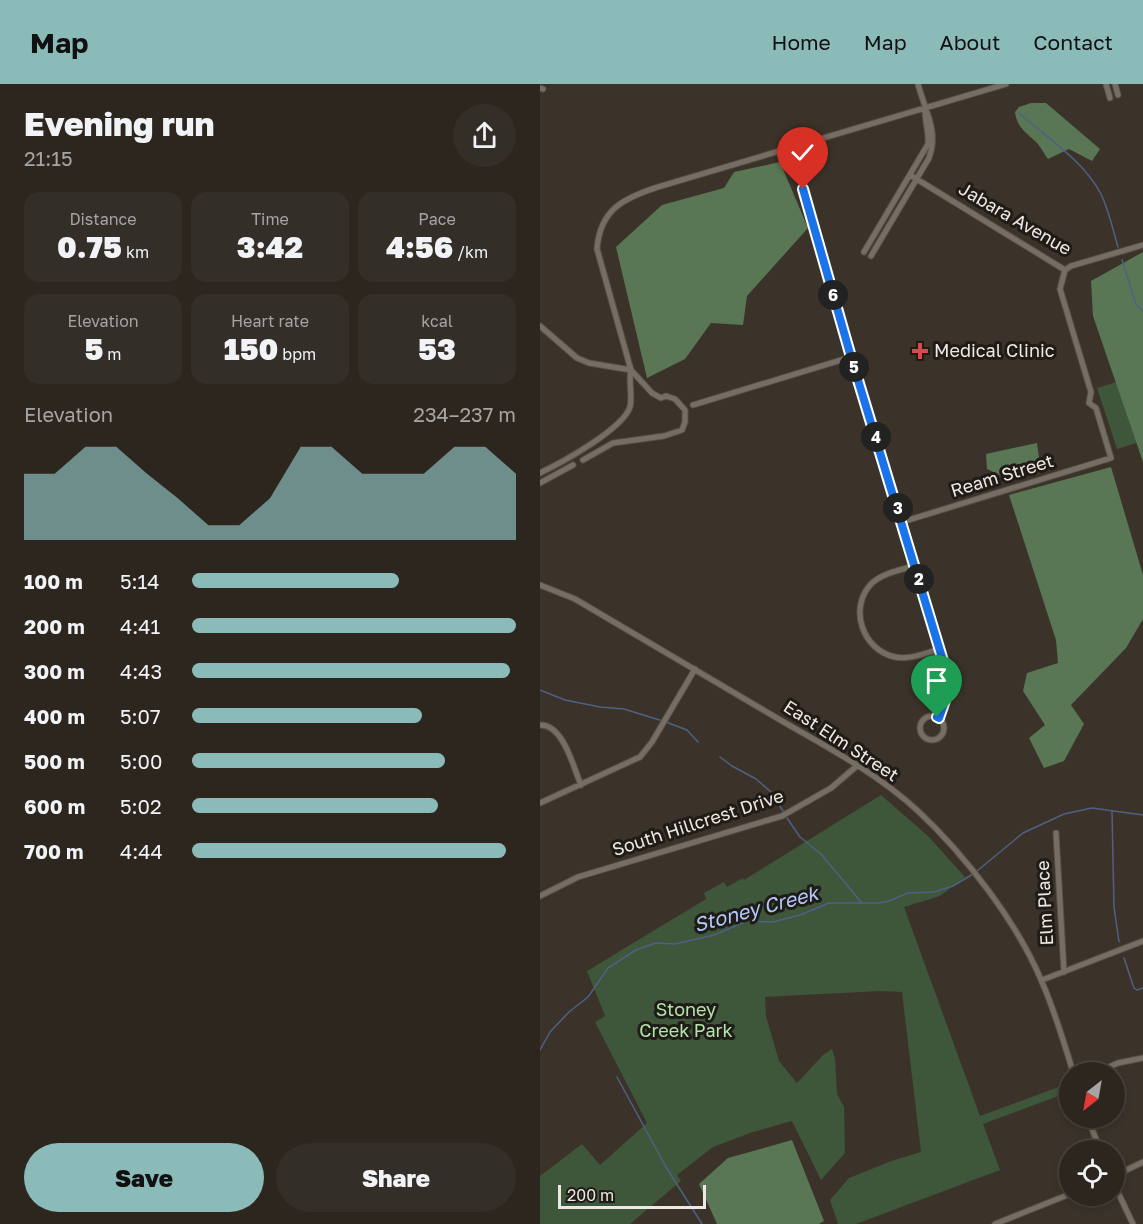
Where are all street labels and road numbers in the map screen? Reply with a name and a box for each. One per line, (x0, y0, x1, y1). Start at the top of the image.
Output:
street label: Jabara Avenue (955, 177, 1076, 259)
street label: Ream Street (948, 449, 1056, 501)
street label: East Elm Street (780, 695, 903, 786)
street label: South Hillcrest Drive (609, 784, 786, 860)
street label: Elm Place (1031, 860, 1057, 946)

